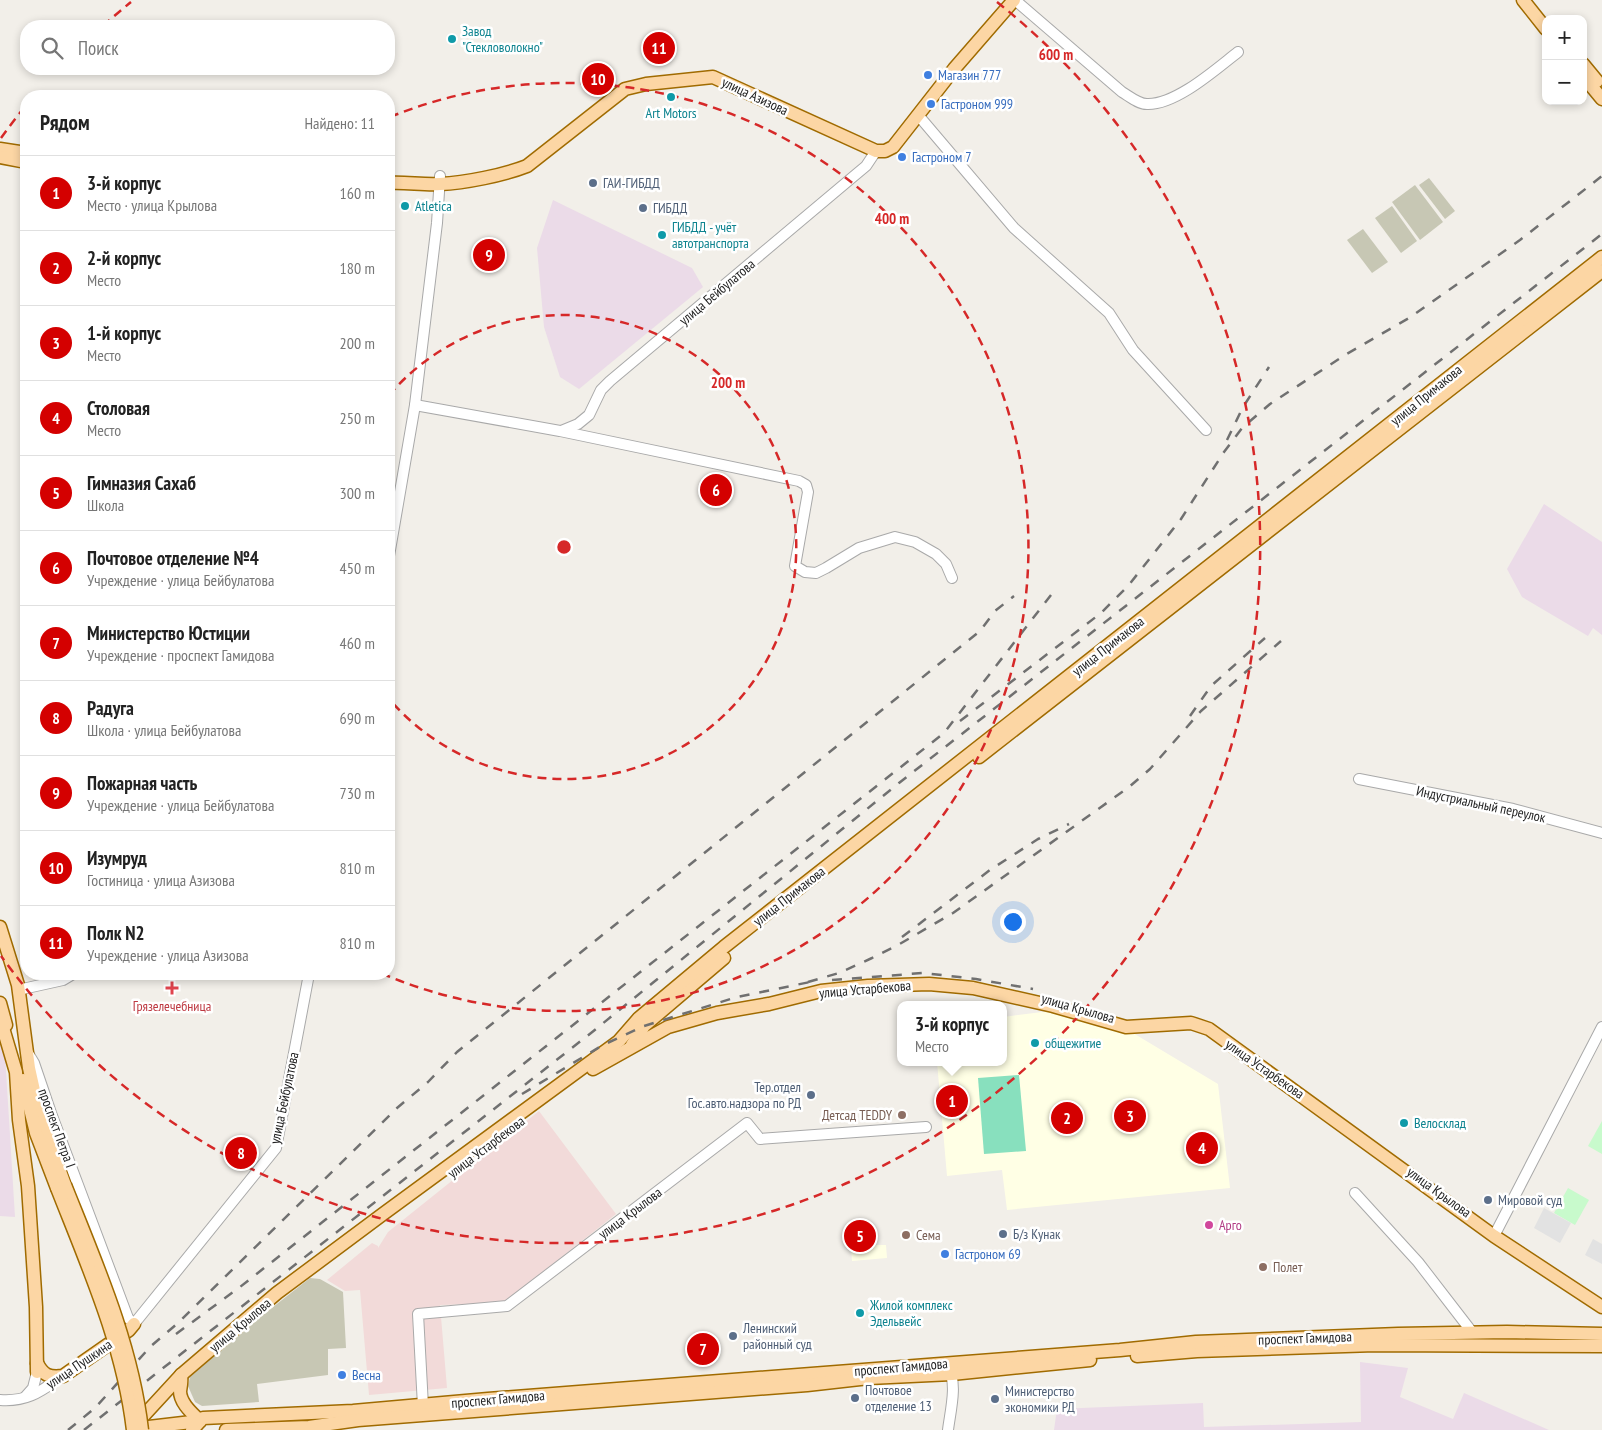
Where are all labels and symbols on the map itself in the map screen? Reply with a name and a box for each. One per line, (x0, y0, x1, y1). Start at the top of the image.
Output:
place label: Завод "Стекловолокно" (462, 22, 543, 56)
pin: 11 (643, 29, 675, 67)
marker: Завод "Стекловолокно" (446, 33, 458, 45)
text: 600 m (1039, 45, 1073, 64)
pin: 10 (582, 60, 614, 98)
place label: Магазин 777 (938, 66, 1001, 84)
marker: Магазин 777 (922, 69, 934, 81)
street label: улица Азизова (719, 73, 791, 119)
marker: Art Motors (665, 91, 677, 103)
place label: Гастроном 999 (941, 95, 1013, 113)
marker: Гастроном 999 (925, 98, 937, 110)
place label: Art Motors (646, 104, 697, 122)
place label: Гастроном 7 (912, 148, 972, 166)
marker: Гастроном 7 (896, 151, 908, 163)
place label: ГАИ-ГИБДД (603, 174, 660, 192)
marker: ГАИ-ГИБДД (587, 177, 599, 189)
place label: Atletica (415, 197, 452, 215)
place label: ГИБДД (653, 199, 688, 217)
marker: Atletica (399, 200, 411, 212)
marker: ГИБДД (637, 202, 649, 214)
text: 400 m (875, 209, 909, 228)
place label: ГИБДД - учёт автотранспорта (672, 218, 749, 252)
marker: ГИБДД - учёт автотранспорта (656, 229, 668, 241)
pin: 9 (473, 236, 505, 274)
street label: улица Бейбулатова (675, 255, 759, 329)
street label: улица Примакова (1387, 361, 1465, 429)
text: 200 m (711, 373, 745, 392)
pin: 6 (700, 471, 732, 509)
centre of rings (555, 538, 573, 556)
street label: улица Примакова (1068, 612, 1148, 680)
street label: Индустриальный переулок (1415, 782, 1548, 827)
street label: улица Примакова (749, 862, 829, 930)
your location (1000, 909, 1026, 935)
street label: улица Устарбекова (818, 976, 912, 1002)
marker: Грязелечебница (165, 981, 179, 995)
street label: улица Крылова (1039, 989, 1117, 1027)
place label: Грязелечебница (133, 997, 211, 1015)
place label: общежитие (1045, 1034, 1102, 1052)
street label: улица Устарбекова (1222, 1035, 1308, 1103)
marker: общежитие (1029, 1037, 1041, 1049)
street label: улица Бейбулатова (265, 1050, 303, 1146)
place label: Тер.отдел Гос.авто.надзора по РД (688, 1078, 801, 1112)
pin: 1 (936, 1082, 968, 1120)
street label: проспект Петра I (34, 1086, 80, 1170)
marker: Тер.отдел Гос.авто.надзора по РД (805, 1089, 817, 1101)
pin: 3 (1114, 1097, 1146, 1135)
pin: 2 (1051, 1099, 1083, 1137)
place label: Детсад TEDDY (822, 1106, 893, 1124)
marker: Детсад TEDDY (896, 1109, 908, 1121)
street label: улица Устарбекова (444, 1112, 528, 1182)
place label: Велосклад (1414, 1114, 1466, 1132)
marker: Велосклад (1398, 1117, 1410, 1129)
pin: 4 (1186, 1129, 1218, 1167)
pin: 8 (225, 1134, 257, 1172)
street label: улица Крылова (1403, 1163, 1475, 1221)
street label: улица Крылова (595, 1183, 665, 1243)
place label: Мировой суд (1498, 1191, 1562, 1209)
marker: Мировой суд (1482, 1194, 1494, 1206)
place label: Арго (1219, 1216, 1242, 1234)
pin: 5 (844, 1217, 876, 1255)
marker: Арго (1203, 1219, 1215, 1231)
place label: Б/з Кунак (1013, 1225, 1061, 1243)
place label: Сема (916, 1226, 941, 1244)
marker: Б/з Кунак (997, 1228, 1009, 1240)
marker: Сема (900, 1229, 912, 1241)
place label: Гастроном 69 (955, 1245, 1021, 1263)
marker: Гастроном 69 (939, 1248, 951, 1260)
place label: Полет (1273, 1258, 1303, 1276)
marker: Полет (1257, 1261, 1269, 1273)
street label: улица Крылова (205, 1294, 275, 1356)
place label: Жилой комплекс Эдельвейс (869, 1296, 953, 1330)
marker: Жилой комплекс Эдельвейс (854, 1307, 866, 1319)
place label: Ленинский районный суд (742, 1319, 812, 1353)
street label: проспект Гамидова (1258, 1327, 1352, 1349)
pin: 7 (687, 1330, 719, 1368)
marker: Ленинский районный суд (727, 1330, 739, 1342)
street label: улица Пушкина (43, 1335, 115, 1393)
street label: проспект Гамидова (854, 1354, 948, 1380)
place label: Весна (352, 1366, 381, 1384)
marker: Весна (336, 1369, 348, 1381)
place label: Почтовое отделение 13 (865, 1381, 932, 1415)
place label: Министерство экономики РД (1005, 1382, 1075, 1416)
street label: проспект Гамидова (451, 1386, 545, 1412)
marker: Почтовое отделение 13 (849, 1392, 861, 1404)
marker: Министерство экономики РД (989, 1393, 1001, 1405)

